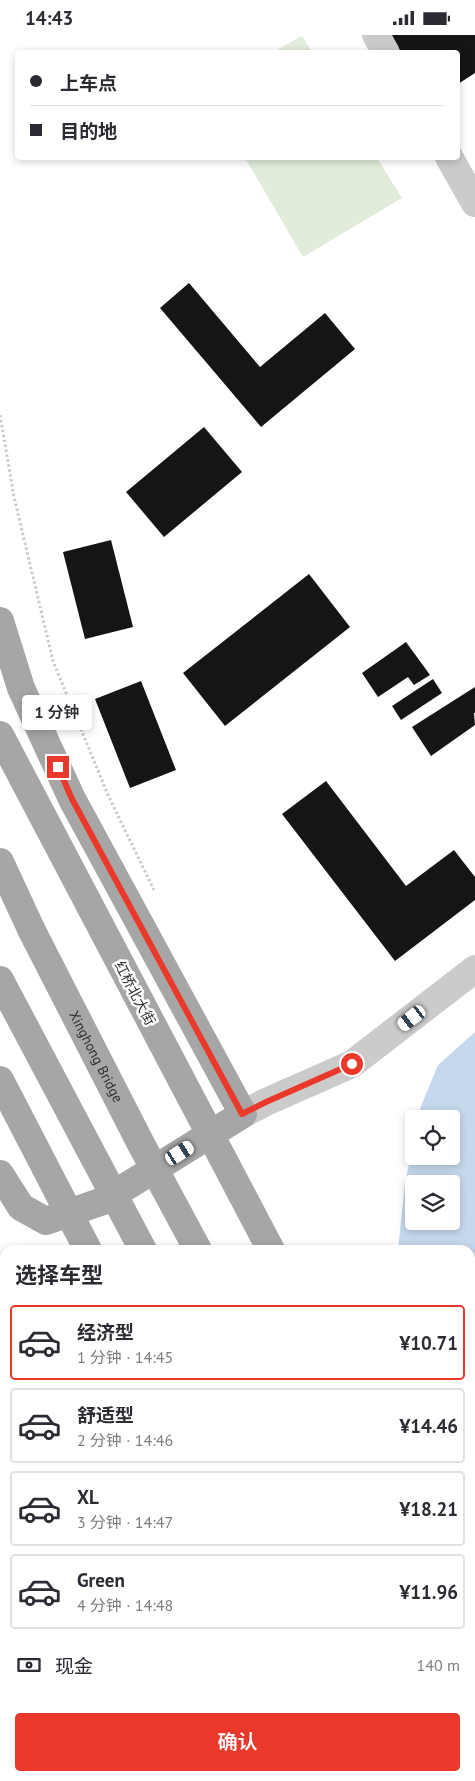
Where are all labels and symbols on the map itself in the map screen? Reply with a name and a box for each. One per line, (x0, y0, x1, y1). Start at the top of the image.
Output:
callout: 1 分钟 (23, 695, 93, 729)
route end (47, 756, 69, 778)
street label: 红桥北大街 (111, 958, 159, 1028)
car (395, 1003, 428, 1033)
street label: Xinghong Bridge (65, 1008, 127, 1105)
route start (341, 1053, 363, 1075)
car (163, 1139, 196, 1167)

